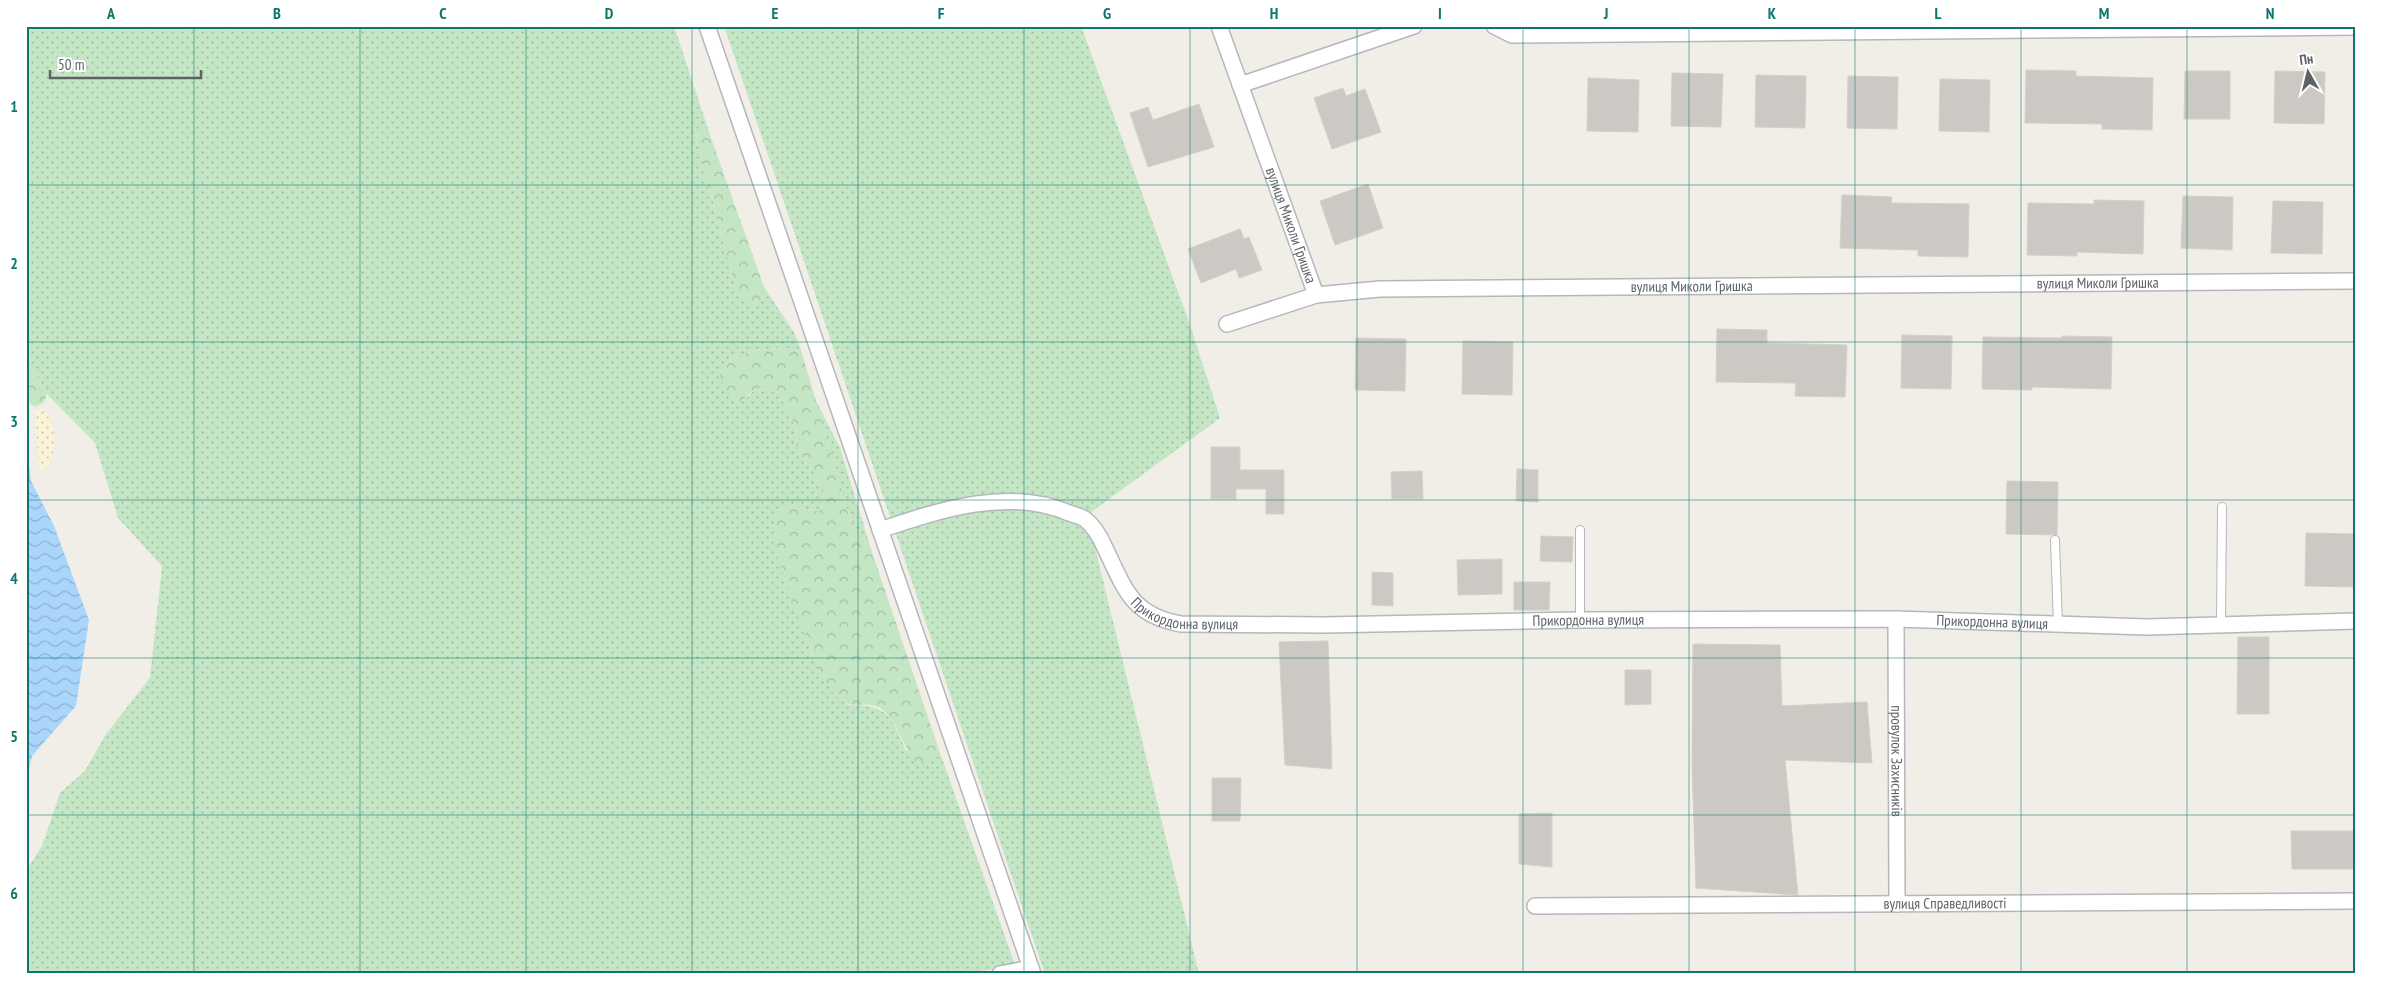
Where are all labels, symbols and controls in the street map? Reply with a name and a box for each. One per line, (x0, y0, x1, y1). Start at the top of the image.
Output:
text: A (106, 3, 116, 23)
text: B (273, 3, 281, 23)
text: C (439, 3, 447, 23)
text: D (605, 3, 614, 23)
text: E (772, 3, 779, 23)
text: F (938, 3, 945, 23)
text: G (1103, 3, 1111, 23)
text: H (1270, 3, 1278, 23)
text: I (1438, 3, 1442, 23)
text: J (1603, 3, 1608, 23)
text: K (1768, 3, 1777, 23)
text: L (1935, 3, 1942, 23)
text: M (2099, 3, 2109, 23)
text: N (2266, 3, 2274, 23)
scale bar (50, 48, 201, 80)
north arrow (2284, 48, 2334, 98)
text: Пн (2298, 49, 2314, 69)
text: 50 m (58, 55, 84, 74)
text: 1 (10, 96, 18, 116)
street label: вулиця Миколи Гришка (1262, 165, 1321, 286)
text: 2 (10, 253, 18, 273)
street label: вулиця Миколи Гришка (2037, 273, 2159, 293)
street label: вулиця Миколи Гришка (1631, 276, 1753, 296)
text: 3 (10, 411, 18, 431)
text: 4 (10, 568, 18, 588)
street label: Прикордонна вулиця (1127, 593, 1238, 633)
street label: Прикордонна вулиця (1532, 610, 1644, 630)
street label: Прикордонна вулиця (1936, 610, 2049, 633)
street label: провулок Захисників (1887, 705, 1907, 817)
text: 5 (10, 726, 18, 746)
text: 6 (10, 883, 18, 903)
street label: вулиця Справедливості (1883, 893, 2007, 913)

